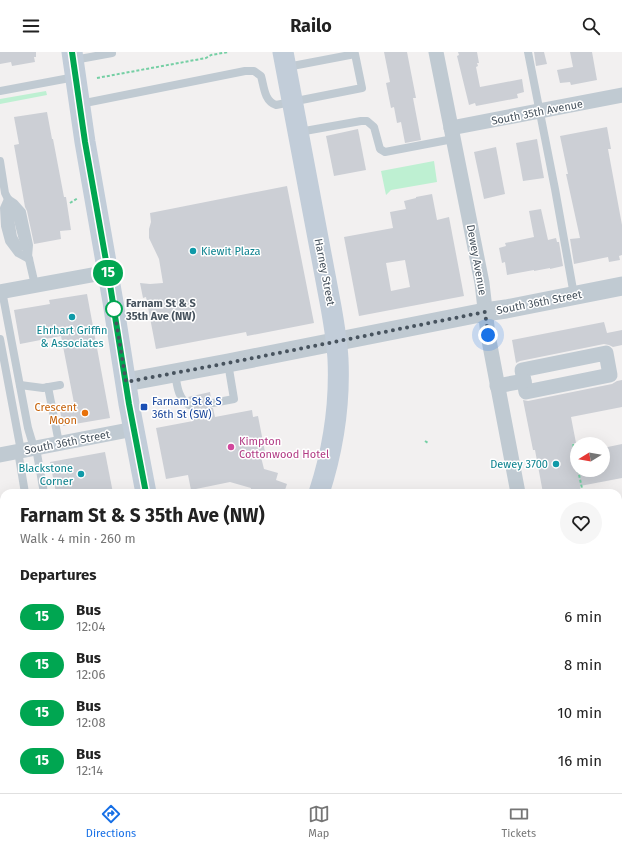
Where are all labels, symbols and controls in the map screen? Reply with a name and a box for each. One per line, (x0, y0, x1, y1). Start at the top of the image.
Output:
icon: menu (20, 15, 42, 37)
text: Railo (290, 15, 332, 37)
icon: search (580, 15, 602, 37)
street label: South 35th Avenue (490, 97, 584, 128)
street label: Dewey Avenue (464, 224, 489, 297)
street label: Harney Street (312, 237, 337, 307)
place label: Kiewit Plaza (201, 245, 261, 258)
marker: Kiewit Plaza (188, 246, 198, 256)
line badge: 15 (90, 260, 126, 286)
text: 15 (101, 264, 115, 281)
street label: South 36th Street (495, 288, 583, 317)
place label: Farnam St & S 35th Ave (NW) (125, 297, 197, 323)
marker: Farnam St & S 35th Ave (NW) (105, 300, 123, 318)
marker: Ehrhart Griffin & Associates (67, 312, 77, 322)
place label: Ehrhart Griffin & Associates (37, 324, 107, 350)
your location (478, 325, 498, 345)
place label: Farnam St & S 36th St (SW) (152, 395, 222, 421)
place label: Crescent Moon (35, 401, 77, 427)
marker: Farnam St & S 36th St (SW) (139, 402, 149, 412)
marker: Crescent Moon (80, 408, 90, 418)
street label: South 36th Street (23, 428, 111, 457)
place label: Kimpton Cottonwood Hotel (239, 435, 329, 461)
north arrow (570, 437, 610, 477)
map controls (570, 437, 610, 477)
marker: Kimpton Cottonwood Hotel (226, 442, 236, 452)
place label: Dewey 3700 (490, 458, 548, 471)
marker: Dewey 3700 (551, 459, 561, 469)
place label: Blackstone Corner (19, 462, 74, 488)
marker: Blackstone Corner (76, 469, 86, 479)
button: heart (560, 502, 602, 544)
text: Farnam St & S 35th Ave (NW) (20, 504, 265, 527)
text: Walk · 4 min · 260 m (20, 531, 136, 546)
text: Departures (20, 566, 97, 584)
text: Bus (76, 601, 101, 619)
text: 15 (35, 608, 49, 625)
text: 6 min (564, 608, 602, 626)
text: 12:04 (76, 619, 105, 634)
text: Bus (76, 649, 101, 667)
text: 15 (35, 656, 49, 673)
text: 8 min (564, 656, 602, 674)
text: 12:06 (76, 667, 105, 682)
text: Bus (76, 697, 101, 715)
text: 15 (35, 704, 49, 721)
text: 10 min (557, 704, 602, 722)
text: 12:08 (76, 715, 106, 730)
text: Bus (76, 745, 101, 763)
text: 15 (35, 752, 49, 769)
text: 16 min (558, 752, 602, 770)
text: 12:14 (76, 763, 103, 778)
tab: Directions (86, 803, 136, 840)
tab: Map (308, 803, 330, 840)
tab: Tickets (502, 803, 536, 840)

